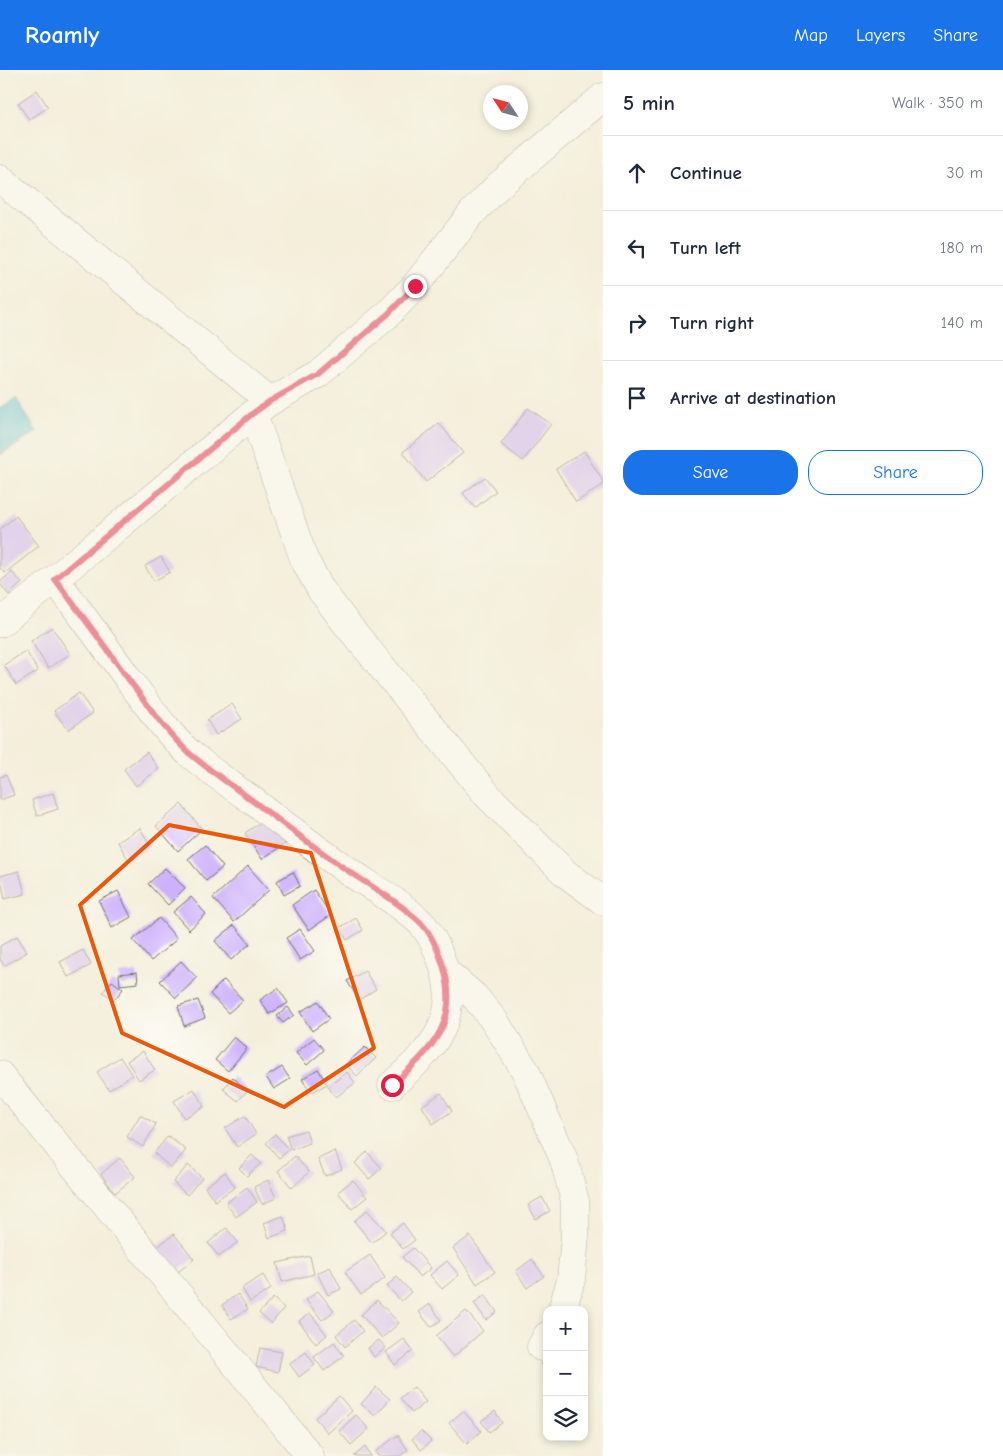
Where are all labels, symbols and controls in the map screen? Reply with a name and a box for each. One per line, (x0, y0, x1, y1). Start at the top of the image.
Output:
text: Roamly (25, 21, 99, 49)
text: Map (794, 25, 828, 46)
text: Layers (856, 25, 905, 46)
text: Share (933, 25, 978, 46)
north arrow (483, 85, 528, 130)
text: 5 min (623, 91, 675, 115)
text: Walk · 350 m (892, 94, 983, 112)
icon: ahead (623, 159, 651, 187)
text: Continue (670, 162, 742, 184)
text: 30 m (947, 164, 983, 182)
icon: left (623, 234, 651, 262)
text: Turn left (670, 237, 741, 259)
text: 180 m (940, 239, 983, 257)
route end (404, 275, 427, 298)
icon: right (623, 309, 651, 337)
text: Turn right (670, 312, 754, 334)
text: 140 m (941, 314, 983, 332)
icon: arrive (623, 384, 651, 412)
text: Arrive at destination (670, 387, 836, 409)
button: Save (623, 450, 798, 495)
button: Share (808, 450, 983, 495)
route start (381, 1074, 404, 1097)
map controls (543, 1306, 588, 1441)
button: + (543, 1306, 588, 1351)
button: − (543, 1351, 588, 1396)
button: layers (543, 1396, 588, 1441)

